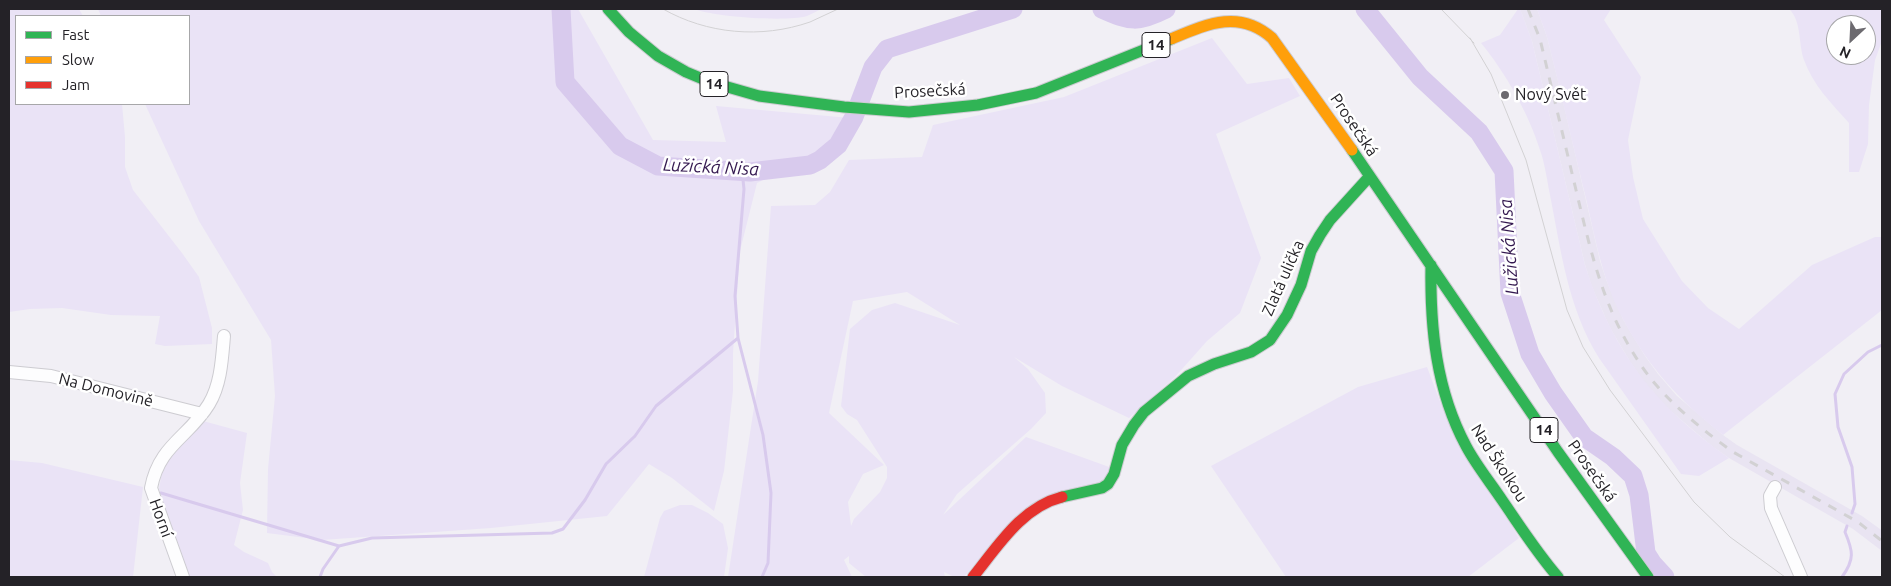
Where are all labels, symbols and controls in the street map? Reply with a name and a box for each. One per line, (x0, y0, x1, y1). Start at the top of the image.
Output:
legend (15, 15, 190, 105)
north arrow (1826, 15, 1876, 65)
text: Fast (62, 26, 89, 43)
road number: 14 (1142, 32, 1170, 58)
text: N (1837, 43, 1853, 62)
text: Slow (62, 51, 94, 68)
road number: 14 (700, 72, 728, 96)
text: Jam (62, 76, 90, 93)
street label: Prosečská (894, 80, 966, 102)
place label: Nový Svět (1515, 85, 1586, 105)
marker: Nový Svět (1499, 89, 1511, 101)
street label: Prosečská (1326, 90, 1382, 160)
water label: Lužická Nisa (662, 154, 760, 180)
water label: Lužická Nisa (1495, 198, 1523, 296)
street label: Zlatá ulička (1258, 237, 1308, 319)
street label: Na Domovině (57, 369, 155, 411)
road number: 14 (1530, 418, 1558, 442)
street label: Nad Školkou (1467, 421, 1531, 505)
street label: Prosečská (1564, 436, 1620, 506)
street label: Horní (145, 496, 177, 540)

